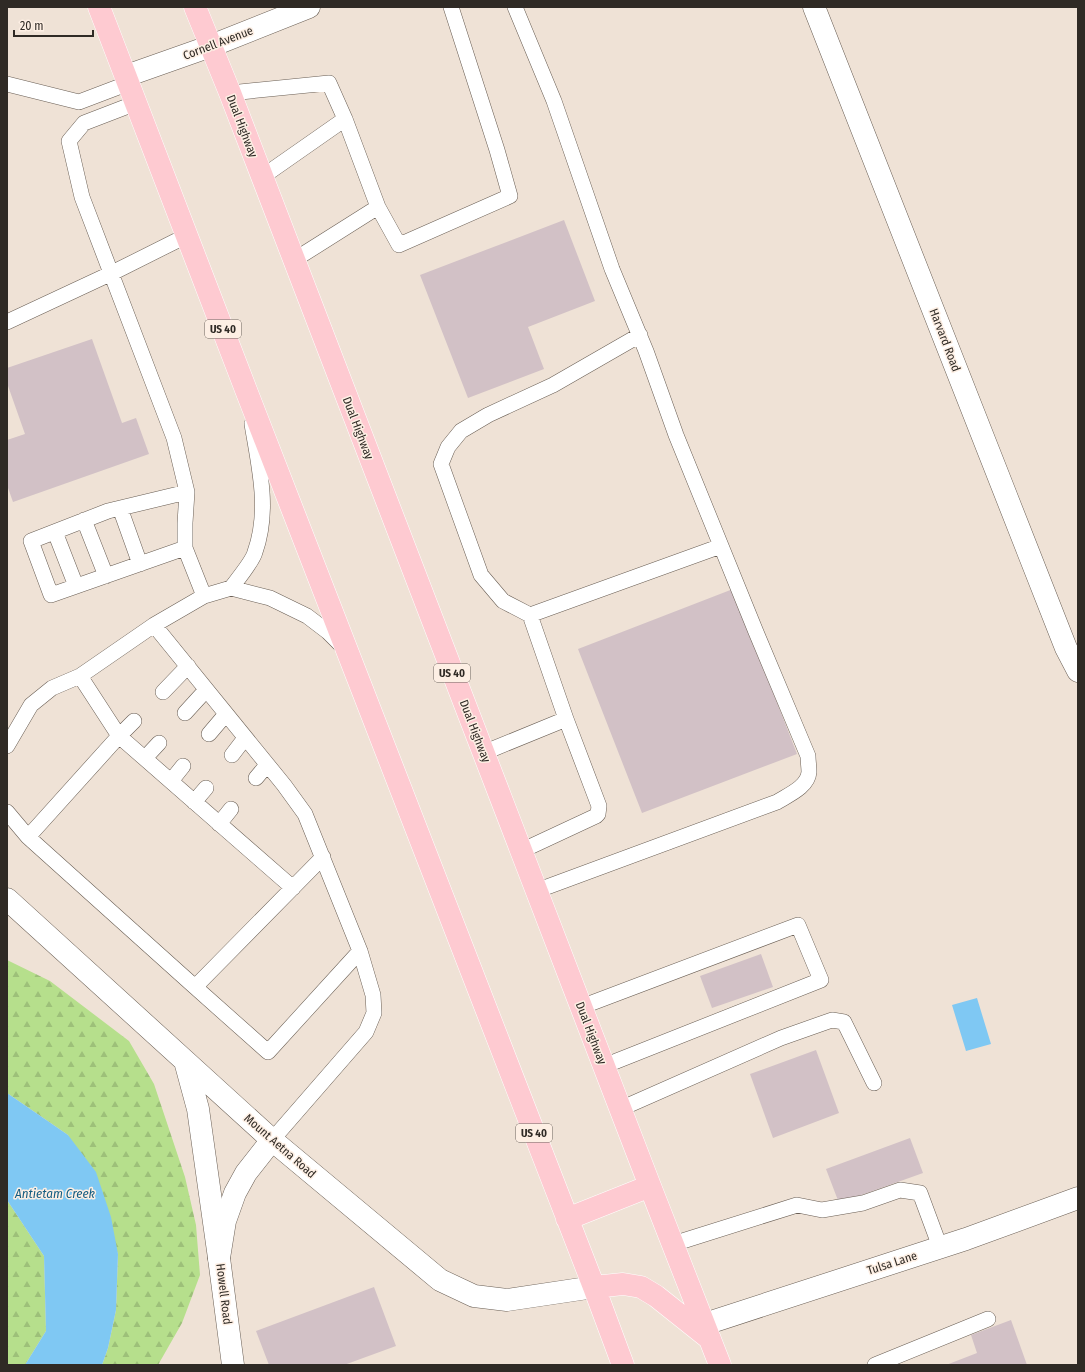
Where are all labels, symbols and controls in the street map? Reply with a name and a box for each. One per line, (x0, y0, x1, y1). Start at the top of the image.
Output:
scale bar (14, 12, 93, 38)
text: 20 m (20, 19, 44, 33)
street label: Cornell Avenue (181, 23, 255, 63)
street label: Dual Highway (224, 93, 261, 160)
street label: Harvard Road (927, 307, 963, 373)
road number: US 40 (205, 320, 241, 338)
street label: Dual Highway (340, 395, 377, 462)
road number: US 40 (434, 664, 470, 682)
street label: Dual Highway (457, 698, 494, 765)
street label: Dual Highway (573, 1000, 610, 1067)
street label: Mount Aetna Road (241, 1111, 319, 1181)
road number: US 40 (516, 1124, 552, 1142)
water label: Antietam Creek (14, 1186, 96, 1201)
street label: Tulsa Lane (865, 1248, 919, 1278)
street label: Howell Road (213, 1263, 235, 1325)

